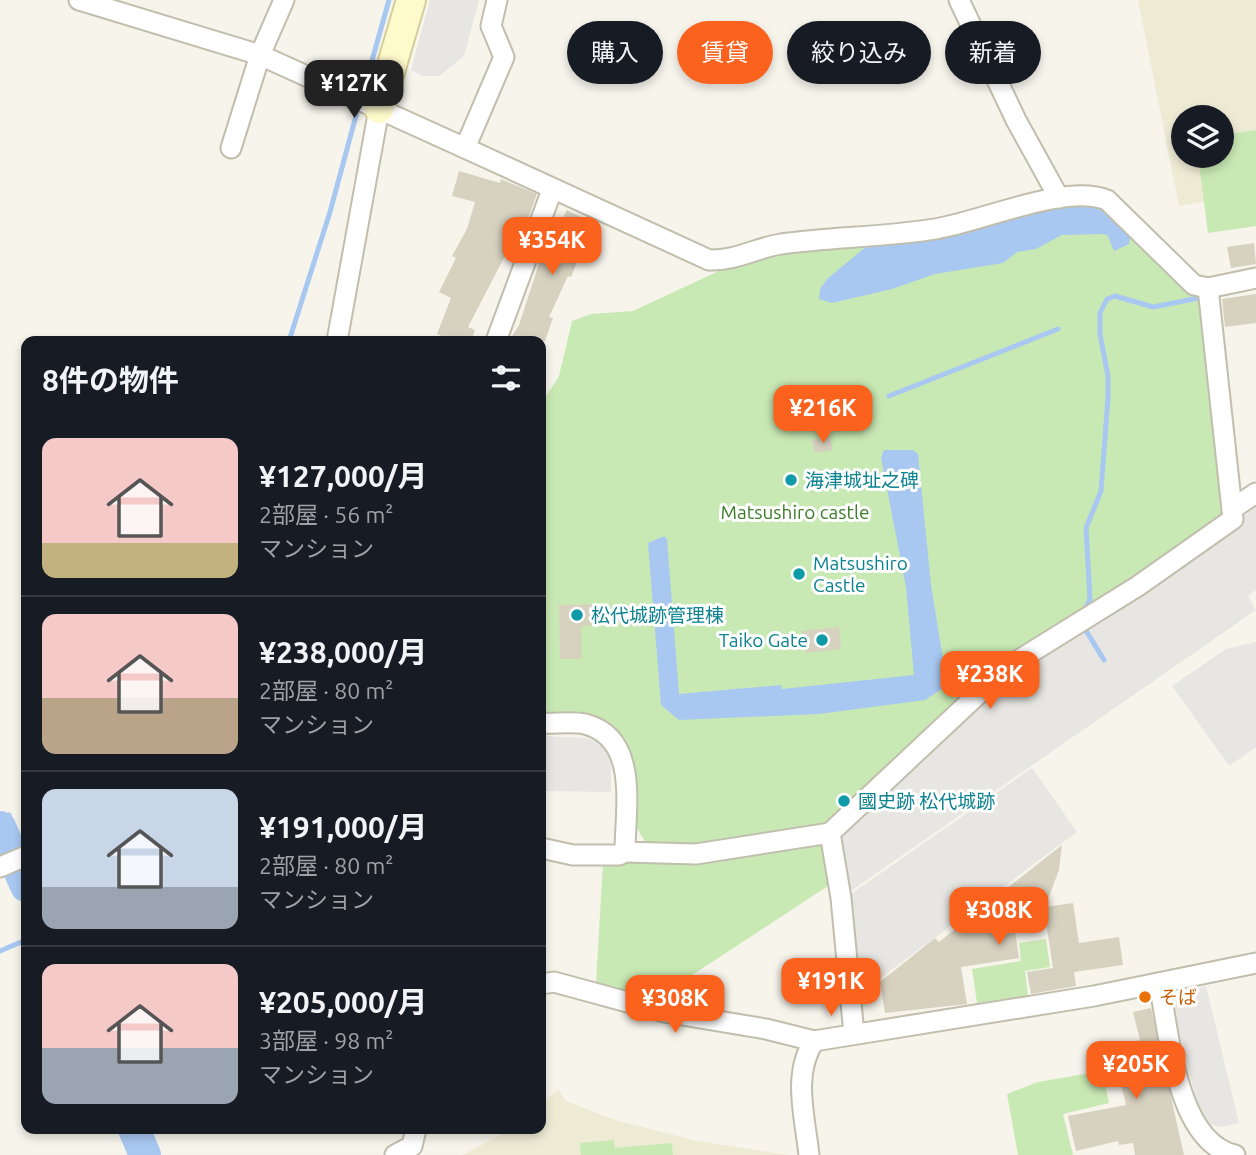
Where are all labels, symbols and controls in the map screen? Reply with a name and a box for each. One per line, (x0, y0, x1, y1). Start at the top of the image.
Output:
chip: 購入 (567, 21, 663, 84)
chip: 賃貸 (677, 21, 773, 84)
chip: 絞り込み (787, 21, 931, 84)
chip: 新着 (945, 21, 1041, 84)
pin: ¥127K (305, 60, 403, 120)
text: ¥127K (320, 70, 388, 95)
map controls (1171, 105, 1234, 168)
button: layers (1171, 105, 1234, 168)
pin: ¥354K (503, 218, 601, 277)
text: ¥354K (518, 227, 586, 252)
icon: filters (487, 359, 525, 397)
text: 8件の物件 (42, 363, 179, 397)
pin: ¥216K (774, 386, 872, 445)
text: ¥216K (789, 395, 857, 420)
text: ¥127,000/月 (259, 459, 427, 493)
icon: home (98, 466, 182, 550)
place label: 海津城址之碑 (805, 469, 919, 491)
marker: 海津城址之碑 (783, 472, 799, 488)
park label: Matsushiro castle (721, 501, 869, 523)
text: 2部屋 · 56 m² (259, 502, 393, 527)
text: マンション (259, 536, 374, 561)
place label: Matsushiro Castle (813, 552, 908, 596)
marker: Matsushiro Castle (791, 566, 807, 582)
place label: 松代城跡管理棟 (591, 604, 724, 626)
marker: 松代城跡管理棟 (569, 607, 585, 623)
place label: Taiko Gate (719, 629, 808, 651)
marker: Taiko Gate (814, 632, 830, 648)
text: ¥238,000/月 (259, 635, 427, 669)
icon: home (98, 642, 182, 726)
pin: ¥238K (941, 652, 1039, 711)
text: ¥238K (956, 661, 1024, 686)
text: 2部屋 · 80 m² (259, 678, 393, 703)
text: マンション (259, 712, 374, 737)
place label: 國史跡 松代城跡 (858, 790, 995, 812)
marker: 國史跡 松代城跡 (836, 793, 852, 809)
text: ¥191,000/月 (259, 810, 427, 844)
icon: home (98, 817, 182, 901)
text: 2部屋 · 80 m² (259, 853, 393, 878)
text: マンション (259, 887, 374, 912)
pin: ¥308K (950, 888, 1048, 947)
text: ¥308K (965, 897, 1033, 922)
pin: ¥191K (782, 958, 880, 1018)
text: ¥191K (797, 968, 865, 993)
pin: ¥308K (626, 976, 724, 1035)
text: ¥205,000/月 (259, 985, 427, 1019)
text: ¥308K (641, 985, 709, 1010)
place label: そば (1159, 986, 1197, 1008)
marker: そば (1137, 989, 1153, 1005)
icon: home (98, 992, 182, 1076)
text: 3部屋 · 98 m² (259, 1028, 393, 1053)
pin: ¥205K (1087, 1042, 1185, 1101)
text: ¥205K (1102, 1051, 1170, 1076)
text: マンション (259, 1062, 374, 1087)

